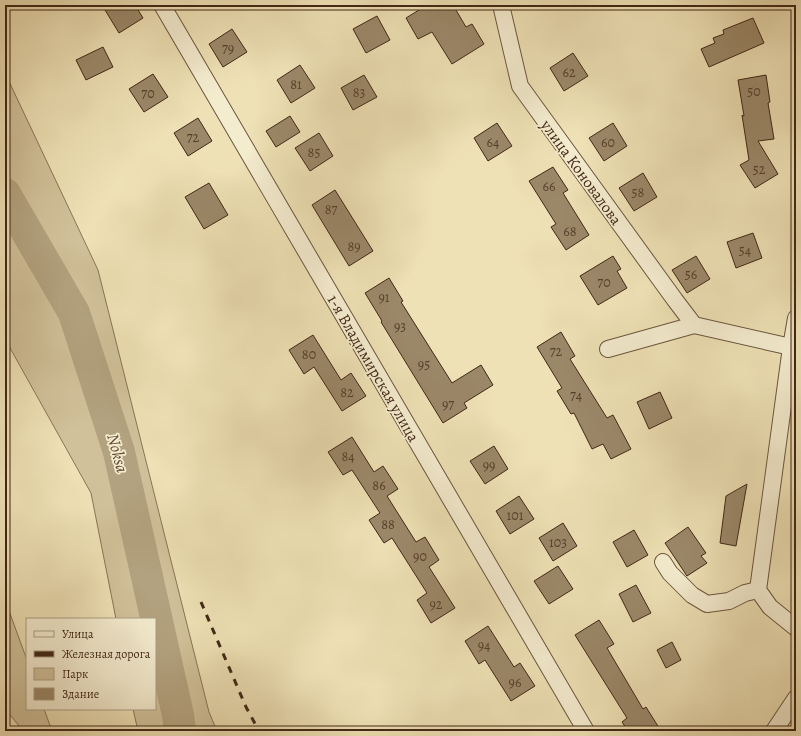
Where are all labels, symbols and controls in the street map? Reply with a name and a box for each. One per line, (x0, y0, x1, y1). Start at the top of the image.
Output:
house number: 79 (222, 39, 234, 58)
house number: 62 (562, 63, 576, 82)
house number: 81 (290, 75, 302, 94)
house number: 50 (747, 82, 761, 101)
house number: 83 (353, 83, 365, 102)
house number: 70 (141, 84, 155, 103)
street label: улица Коновалова (535, 115, 627, 230)
house number: 72 (187, 128, 200, 147)
house number: 64 (487, 133, 499, 152)
house number: 60 (601, 133, 615, 152)
house number: 85 (308, 143, 320, 162)
house number: 52 (753, 160, 766, 179)
house number: 66 (543, 177, 555, 196)
house number: 58 (632, 183, 645, 202)
house number: 87 (325, 200, 337, 219)
house number: 68 (563, 222, 577, 241)
house number: 89 (347, 237, 361, 256)
house number: 54 (739, 241, 751, 260)
house number: 56 (685, 265, 697, 284)
house number: 70 (597, 273, 611, 292)
house number: 91 (378, 288, 390, 307)
street label: 1-я Владимирская улица (322, 291, 425, 447)
house number: 93 (394, 317, 406, 336)
house number: 72 (550, 342, 563, 361)
house number: 80 (302, 345, 316, 364)
house number: 95 (418, 355, 430, 374)
house number: 82 (340, 383, 354, 402)
house number: 74 (570, 386, 582, 405)
house number: 97 (442, 395, 454, 414)
water label: Noksa (101, 431, 134, 475)
house number: 84 (341, 447, 355, 466)
house number: 99 (483, 456, 495, 475)
house number: 86 (372, 476, 386, 495)
house number: 101 (506, 506, 524, 525)
house number: 88 (381, 515, 395, 534)
house number: 103 (549, 533, 567, 552)
house number: 90 (413, 547, 427, 566)
house number: 92 (429, 595, 443, 614)
legend (26, 618, 156, 710)
text: Улица (62, 626, 94, 642)
house number: 94 (478, 636, 490, 655)
text: Железная дорога (62, 646, 151, 662)
text: Парк (62, 666, 88, 682)
house number: 96 (509, 673, 521, 692)
text: Здание (62, 686, 99, 702)

